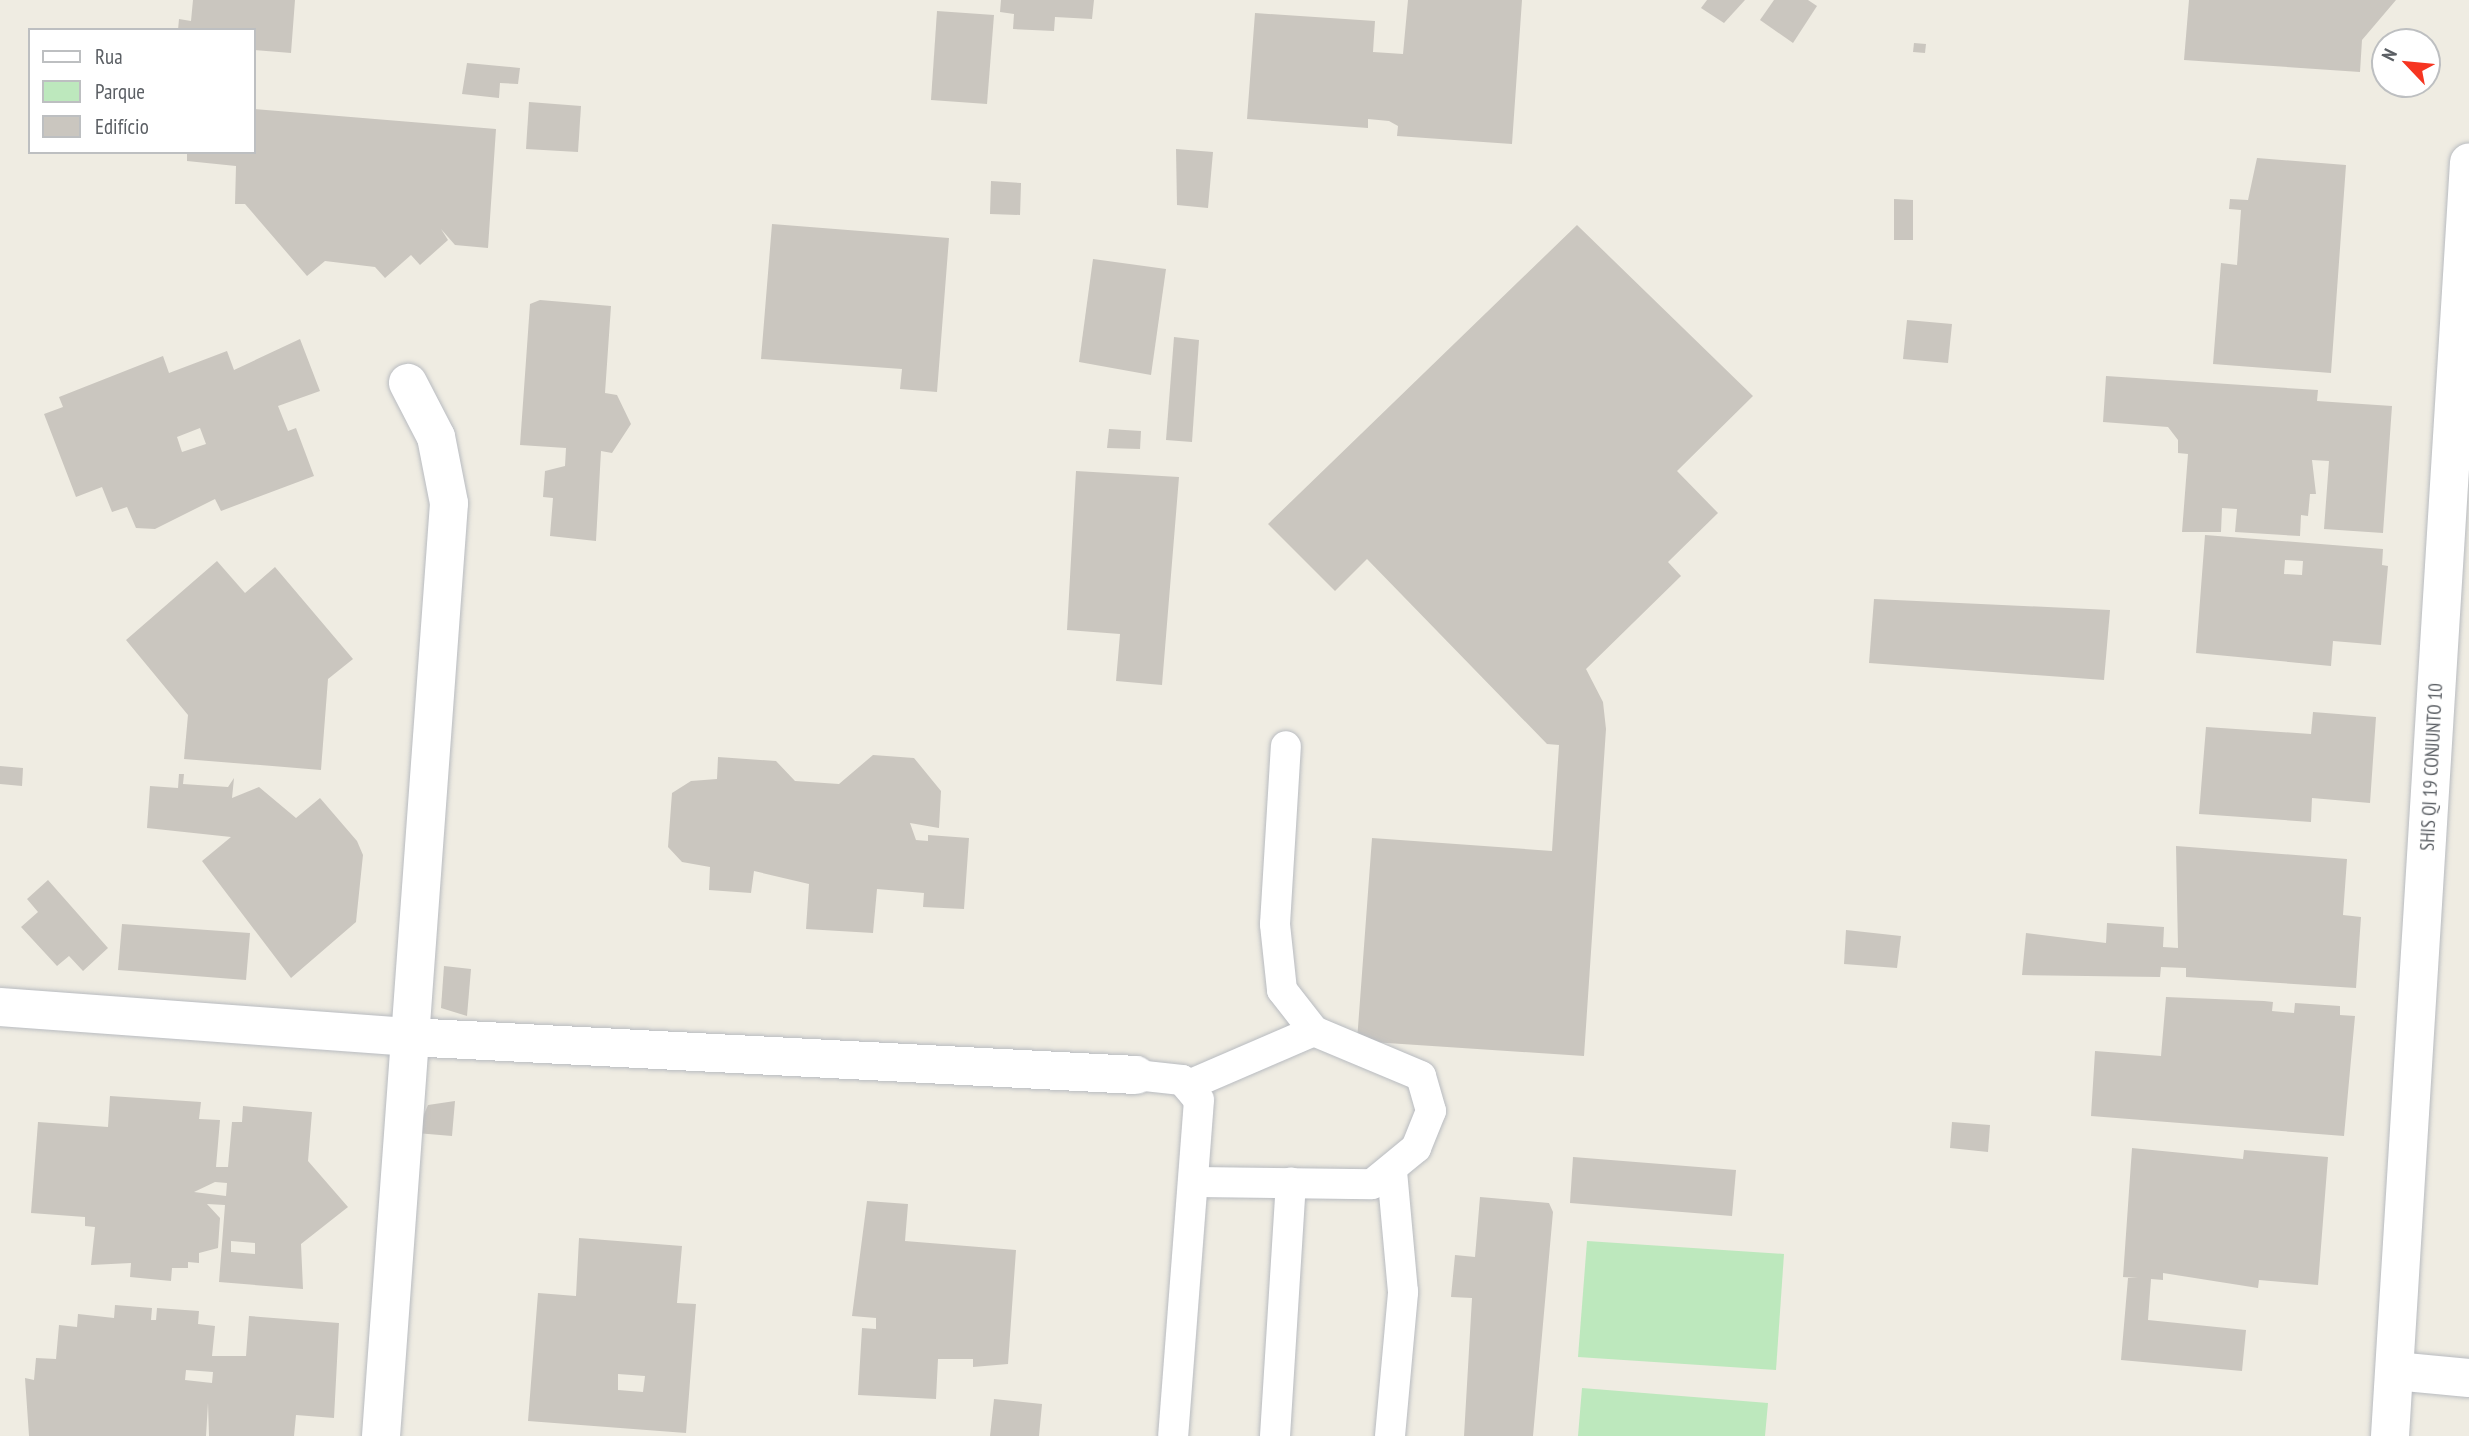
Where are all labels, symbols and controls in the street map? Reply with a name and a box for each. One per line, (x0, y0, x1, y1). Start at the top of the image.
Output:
legend (28, 28, 256, 154)
north arrow (2371, 28, 2441, 98)
text: Rua (95, 43, 123, 70)
text: N (2376, 45, 2402, 65)
text: Parque (95, 78, 145, 105)
text: Edifício (95, 113, 149, 140)
street label: SHIS QI 19 CONJUNTO 10 (2416, 683, 2448, 851)

